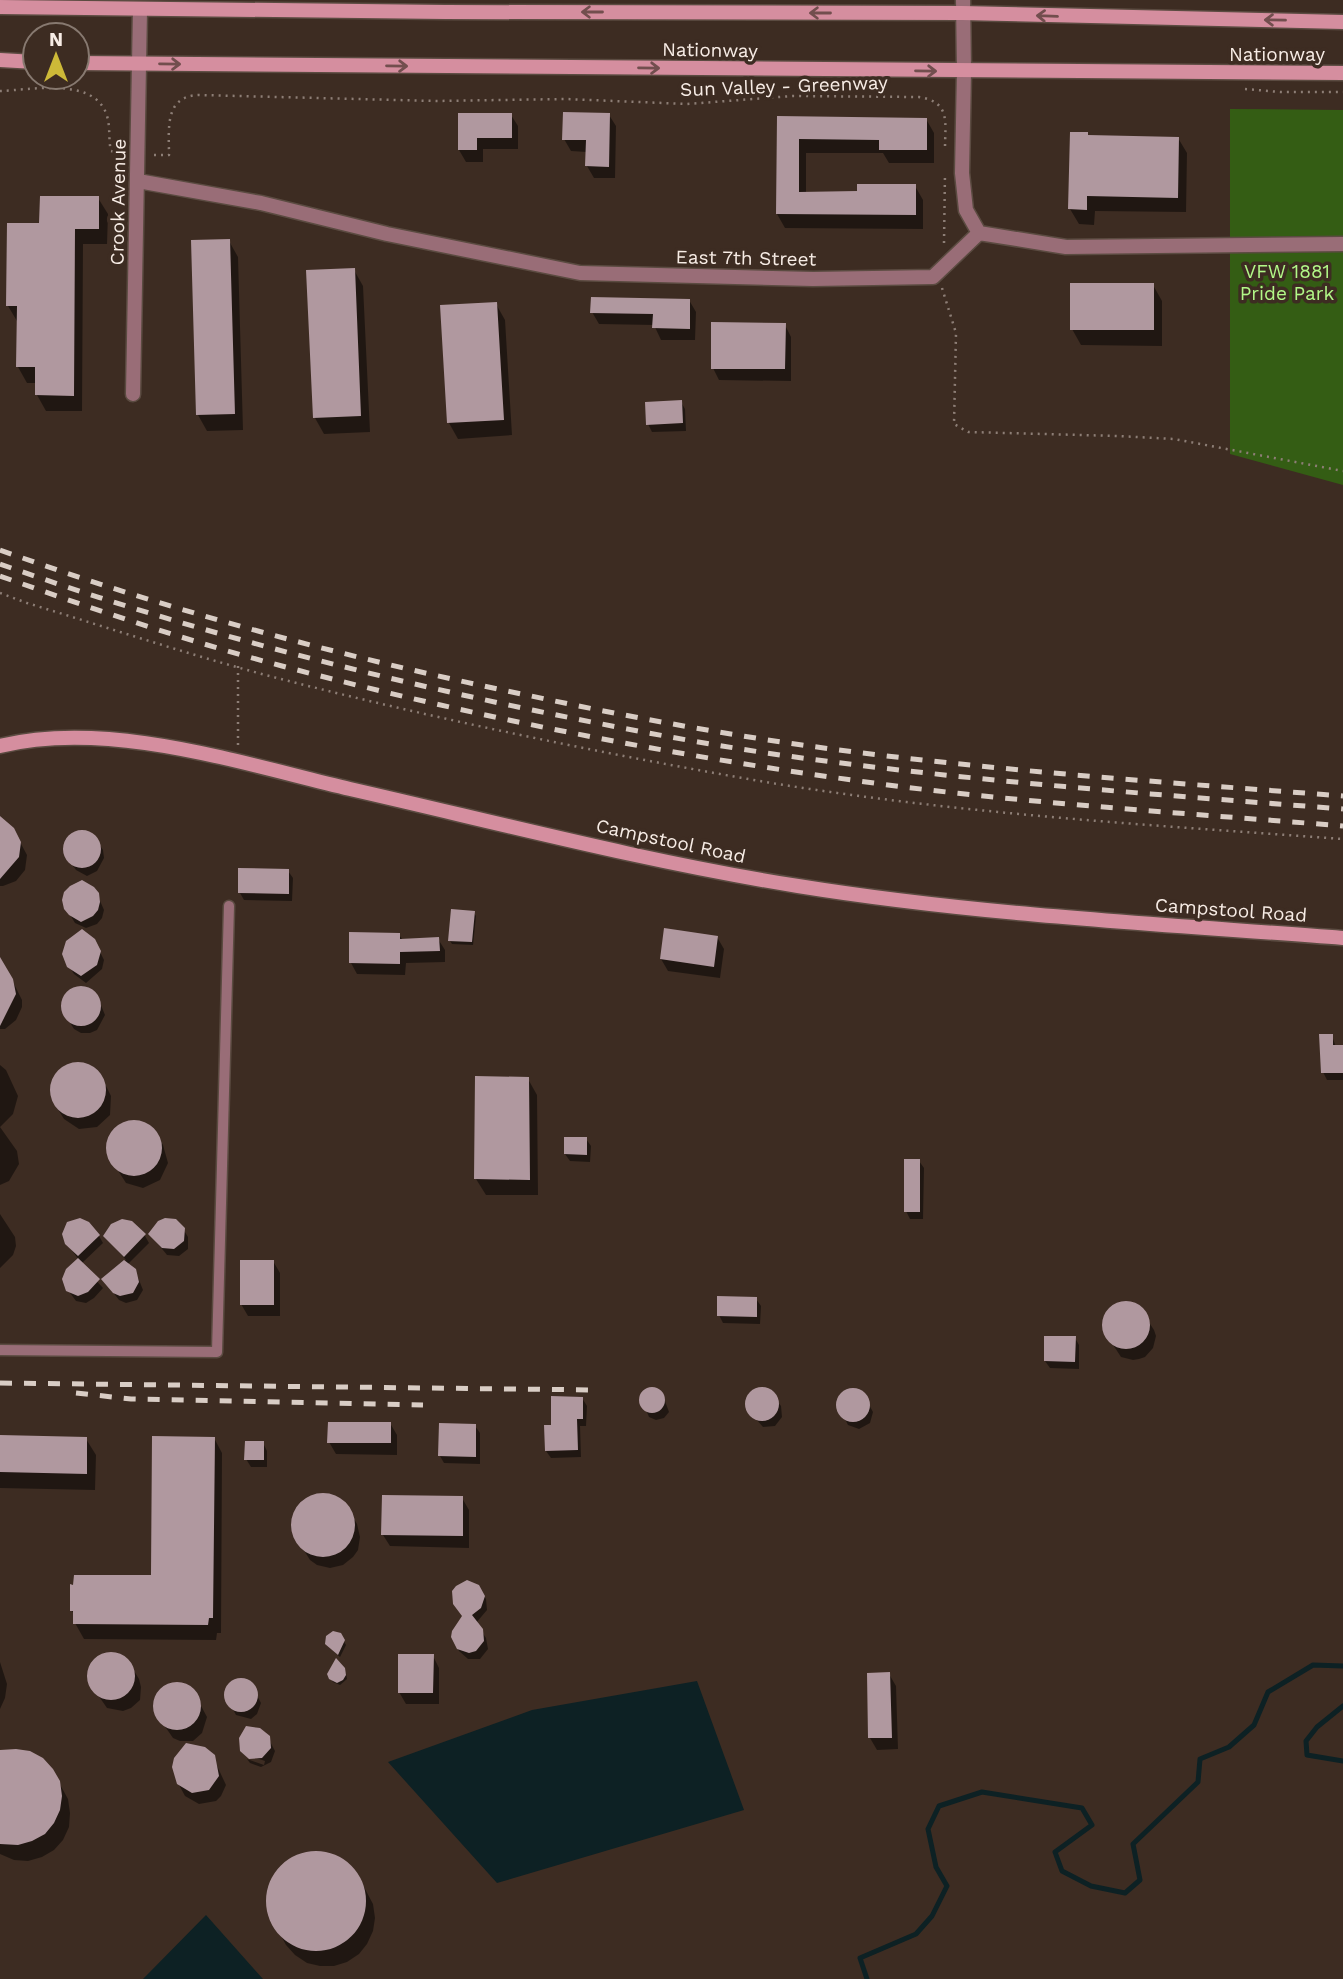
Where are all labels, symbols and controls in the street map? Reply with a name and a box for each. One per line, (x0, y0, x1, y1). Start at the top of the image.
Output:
one-way arrow (581, 5, 604, 19)
one-way arrow (809, 6, 832, 20)
one-way arrow (1036, 9, 1059, 22)
one-way arrow (1264, 14, 1287, 27)
north arrow (21, 21, 91, 91)
text: N (49, 28, 63, 51)
street label: Nationway (662, 38, 758, 62)
street label: Nationway (1229, 43, 1325, 66)
one-way arrow (158, 57, 181, 70)
one-way arrow (385, 59, 408, 73)
one-way arrow (637, 61, 660, 75)
one-way arrow (914, 64, 937, 78)
street label: Sun Valley - Greenway (680, 71, 888, 101)
street label: Crook Avenue (105, 139, 131, 265)
street label: East 7th Street (675, 245, 817, 271)
park label: VFW 1881 Pride Park (1240, 260, 1335, 305)
street label: Campstool Road (594, 814, 748, 868)
street label: Campstool Road (1154, 893, 1308, 927)

